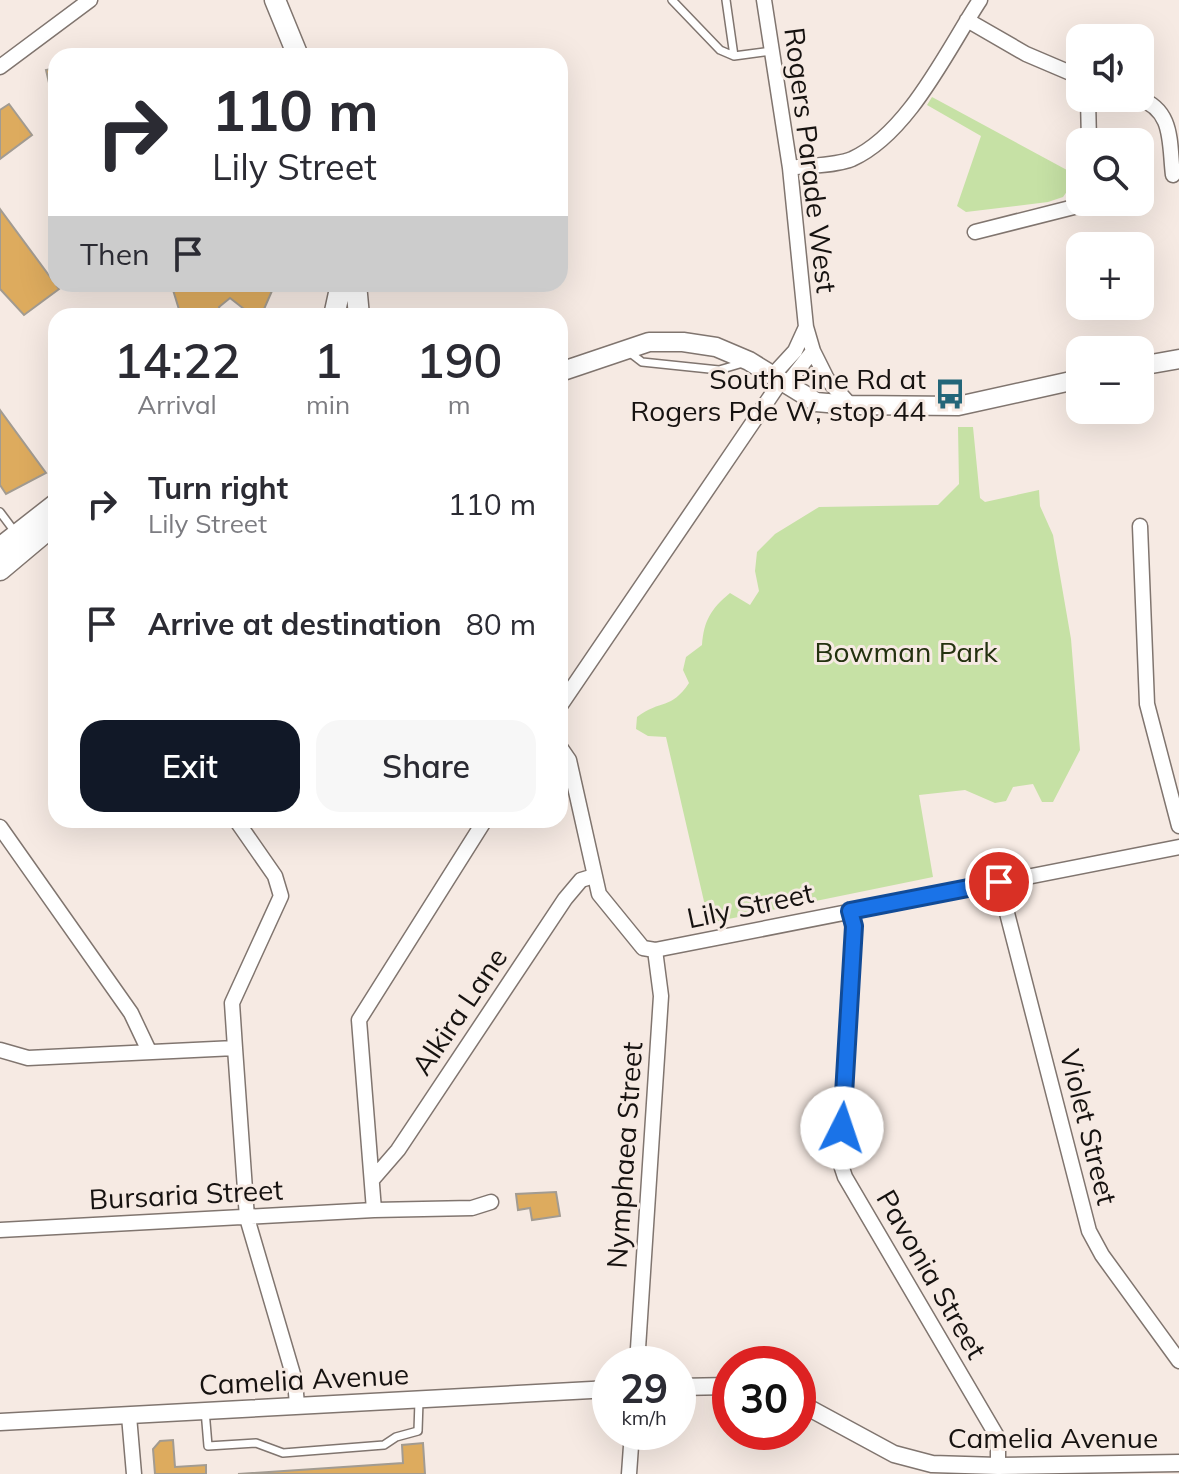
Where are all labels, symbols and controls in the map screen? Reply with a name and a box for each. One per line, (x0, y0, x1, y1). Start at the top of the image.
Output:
map controls (1066, 24, 1154, 424)
button: sound (1066, 24, 1154, 112)
street label: Rogers Parade West (777, 25, 845, 295)
text: 110 m (212, 75, 379, 145)
icon: right (80, 80, 184, 184)
button: search (1066, 128, 1154, 216)
text: Lily Street (212, 144, 377, 189)
icon: arrive (166, 232, 210, 276)
button: + (1066, 232, 1154, 320)
text: Then (80, 235, 150, 273)
text: 14:22 (114, 330, 240, 390)
text: 1 (314, 330, 342, 390)
text: 190 (416, 330, 502, 390)
button: − (1066, 336, 1154, 424)
place label: South Pine Rd at Rogers Pde W, stop 44 (630, 361, 926, 428)
bus stop icon: South Pine Rd at Rogers Pde W, stop 44 (933, 377, 967, 411)
text: Arrival (137, 388, 217, 421)
text: min (306, 388, 350, 421)
text: m (448, 388, 471, 421)
text: Turn right (148, 469, 288, 507)
icon: right (80, 482, 124, 526)
text: 110 m (448, 485, 536, 523)
text: Lily Street (148, 507, 267, 540)
icon: arrive (80, 602, 124, 646)
text: Arrive at destination (148, 605, 442, 643)
text: 80 m (466, 605, 536, 643)
park label: Bowman Park (814, 634, 998, 669)
button: Exit (80, 720, 300, 812)
button: Share (316, 720, 536, 812)
pin (965, 848, 1033, 916)
icon: arrive (977, 860, 1021, 904)
street label: Lily Street (684, 875, 817, 935)
street label: Alkira Lane (404, 941, 514, 1081)
street label: Nymphaea Street (599, 1040, 649, 1270)
street label: Violet Street (1053, 1046, 1125, 1208)
position arrow (800, 1086, 884, 1170)
street label: Bursaria Street (88, 1171, 284, 1217)
street label: Pavonia Street (869, 1183, 995, 1365)
speed limit sign: 30 (712, 1346, 816, 1450)
street label: Camelia Avenue (198, 1356, 410, 1402)
text: 29 (620, 1363, 668, 1413)
text: km/h (621, 1405, 667, 1430)
street label: Camelia Avenue (948, 1420, 1158, 1455)

